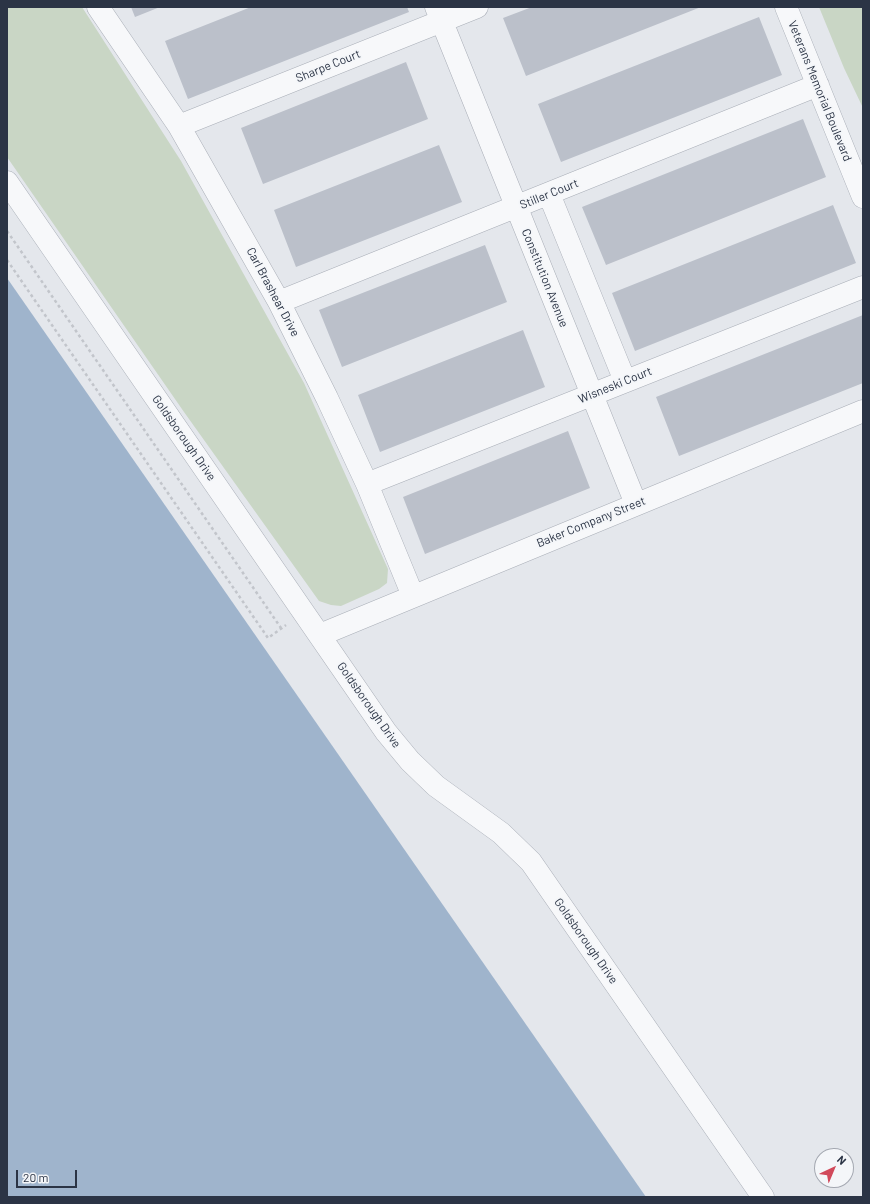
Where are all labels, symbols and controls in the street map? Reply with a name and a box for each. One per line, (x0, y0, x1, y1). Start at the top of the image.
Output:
street label: Veterans Memorial Boulevard (785, 18, 855, 164)
street label: Sharpe Court (294, 47, 362, 85)
street label: Stiller Court (517, 176, 581, 212)
street label: Constitution Avenue (519, 227, 571, 329)
street label: Carl Brashear Drive (243, 245, 303, 339)
street label: Wisneski Court (576, 364, 654, 406)
street label: Goldsborough Drive (149, 392, 219, 484)
street label: Baker Company Street (534, 494, 648, 550)
street label: Goldsborough Drive (334, 659, 404, 751)
street label: Goldsborough Drive (551, 895, 621, 987)
north arrow (814, 1148, 854, 1188)
text: N (835, 1153, 849, 1167)
scale bar (18, 1162, 79, 1188)
text: 20 m (23, 1170, 49, 1184)

